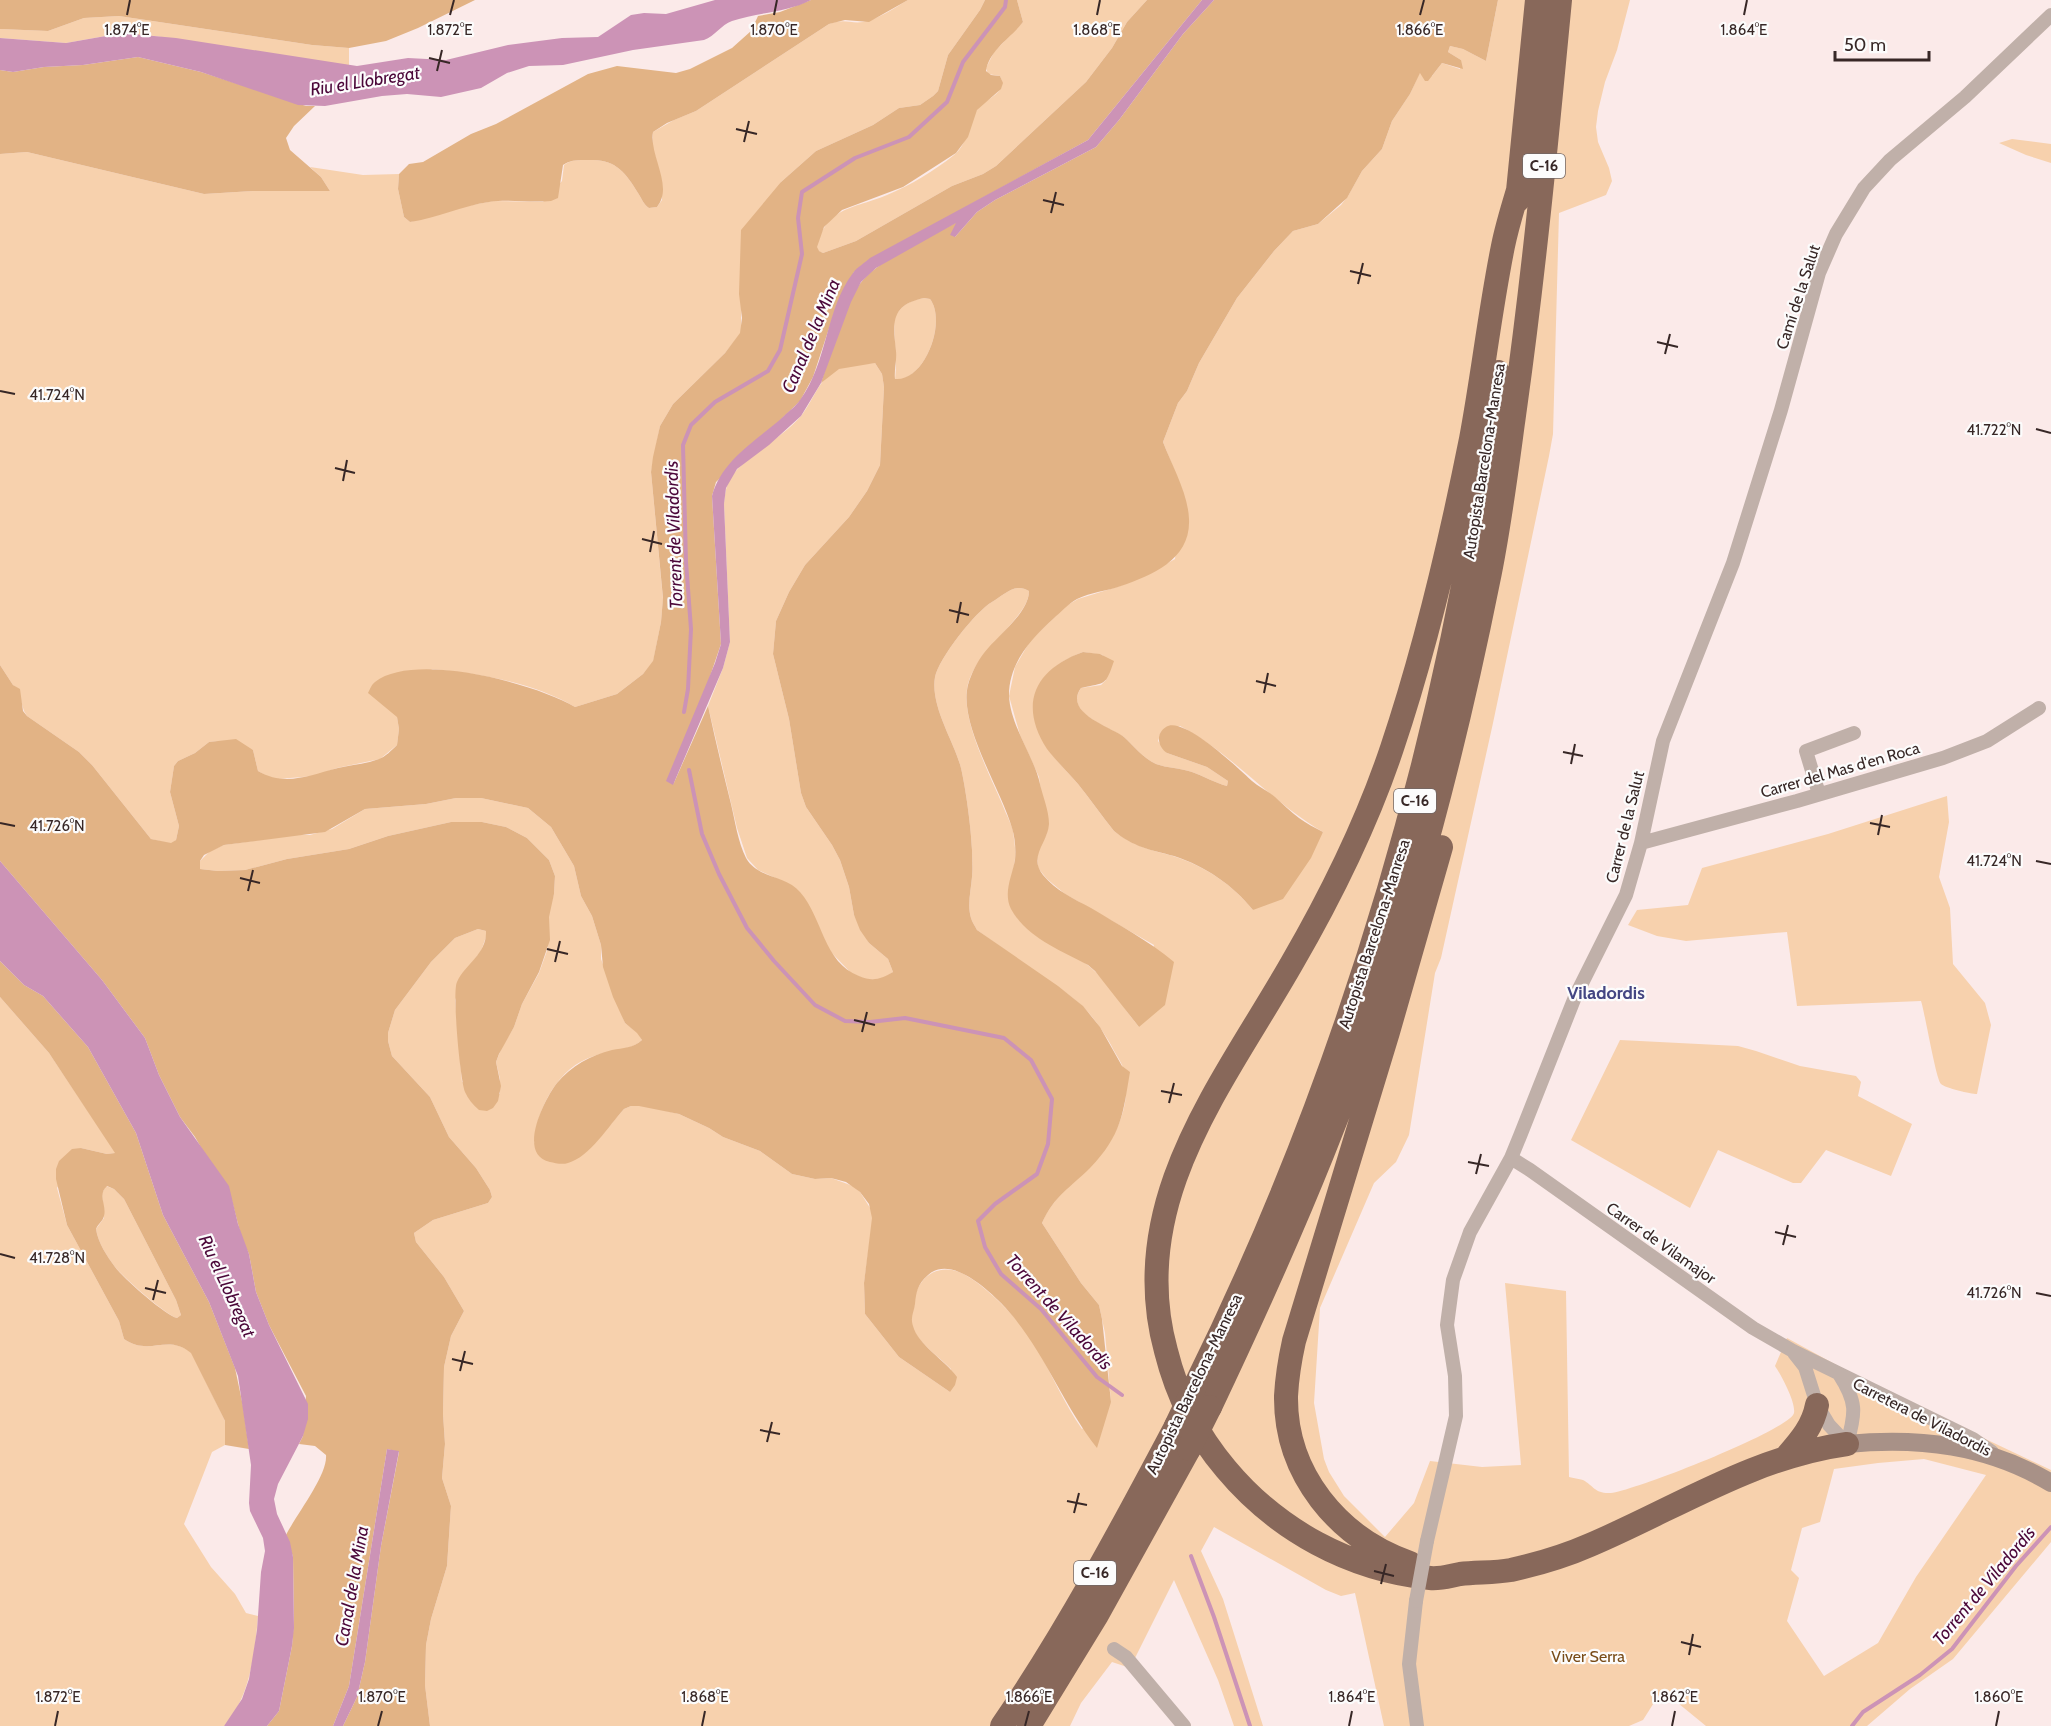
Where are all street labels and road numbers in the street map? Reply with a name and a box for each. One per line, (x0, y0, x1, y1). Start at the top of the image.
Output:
road number: C-16 (1523, 154, 1565, 178)
street label: Camí de la Salut (1772, 242, 1824, 352)
street label: Autopista Barcelona-Manresa (1459, 361, 1509, 560)
street label: Carrer del Mas d'en Roca (1758, 738, 1922, 802)
street label: Carrer de la Salut (1602, 769, 1648, 885)
road number: C-16 (1394, 789, 1436, 813)
street label: Autopista Barcelona-Manresa (1334, 837, 1414, 1031)
street label: Carrer de Vilamajor (1603, 1198, 1720, 1288)
street label: Autopista Barcelona-Manresa (1142, 1291, 1246, 1477)
street label: Carretera de Viladordis (1850, 1374, 1995, 1460)
road number: C-16 (1074, 1561, 1116, 1585)

